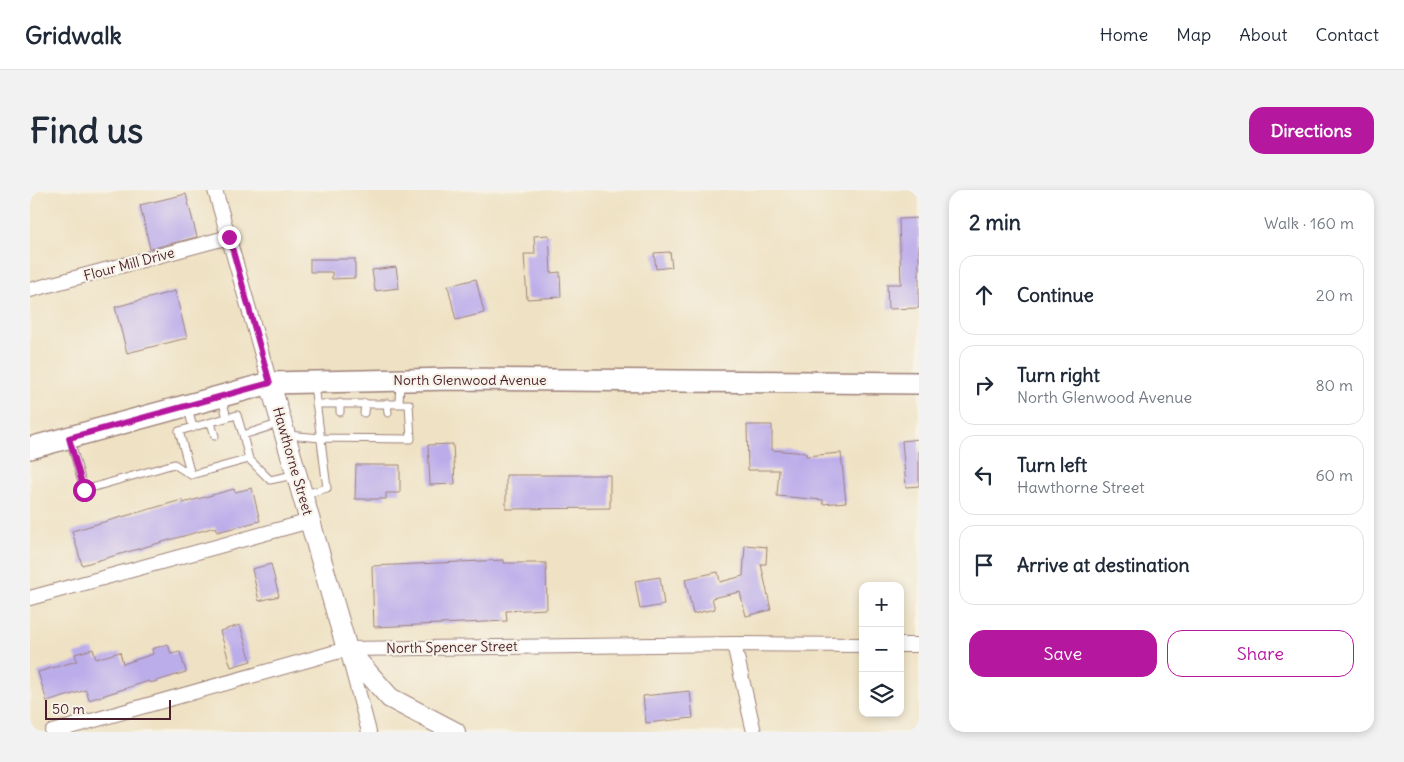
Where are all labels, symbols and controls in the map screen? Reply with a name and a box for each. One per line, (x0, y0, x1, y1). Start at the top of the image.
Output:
text: Gridwalk (25, 20, 122, 50)
text: Home (1100, 23, 1148, 46)
text: Map (1176, 23, 1211, 46)
text: About (1239, 23, 1287, 46)
text: Contact (1315, 23, 1379, 46)
button: Directions (1249, 107, 1374, 154)
text: Find us (30, 108, 143, 152)
text: 2 min (969, 209, 1021, 236)
text: Walk · 160 m (1264, 213, 1354, 233)
route end (218, 226, 241, 249)
street label: Flour Mill Drive (82, 243, 176, 285)
icon: ahead (970, 281, 998, 309)
text: Continue (1017, 283, 1094, 307)
text: 20 m (1316, 285, 1353, 305)
text: Turn right (1017, 363, 1100, 387)
street label: North Glenwood Avenue (393, 371, 547, 389)
icon: right (970, 371, 998, 399)
text: 80 m (1315, 375, 1353, 395)
text: North Glenwood Avenue (1017, 387, 1192, 407)
street label: Hawthorne Street (269, 405, 317, 517)
text: Turn left (1017, 453, 1087, 477)
icon: left (970, 461, 998, 489)
text: 60 m (1315, 465, 1353, 485)
text: Hawthorne Street (1017, 477, 1145, 497)
route start (73, 479, 96, 502)
icon: arrive (970, 551, 998, 579)
text: Arrive at destination (1017, 553, 1190, 577)
map controls (859, 582, 904, 717)
button: + (859, 582, 904, 627)
button: − (859, 627, 904, 672)
button: Save (969, 630, 1157, 677)
button: Share (1167, 630, 1354, 677)
street label: North Spencer Street (386, 637, 518, 657)
button: layers (859, 672, 904, 717)
scale bar (45, 697, 171, 720)
text: 50 m (52, 700, 85, 718)

